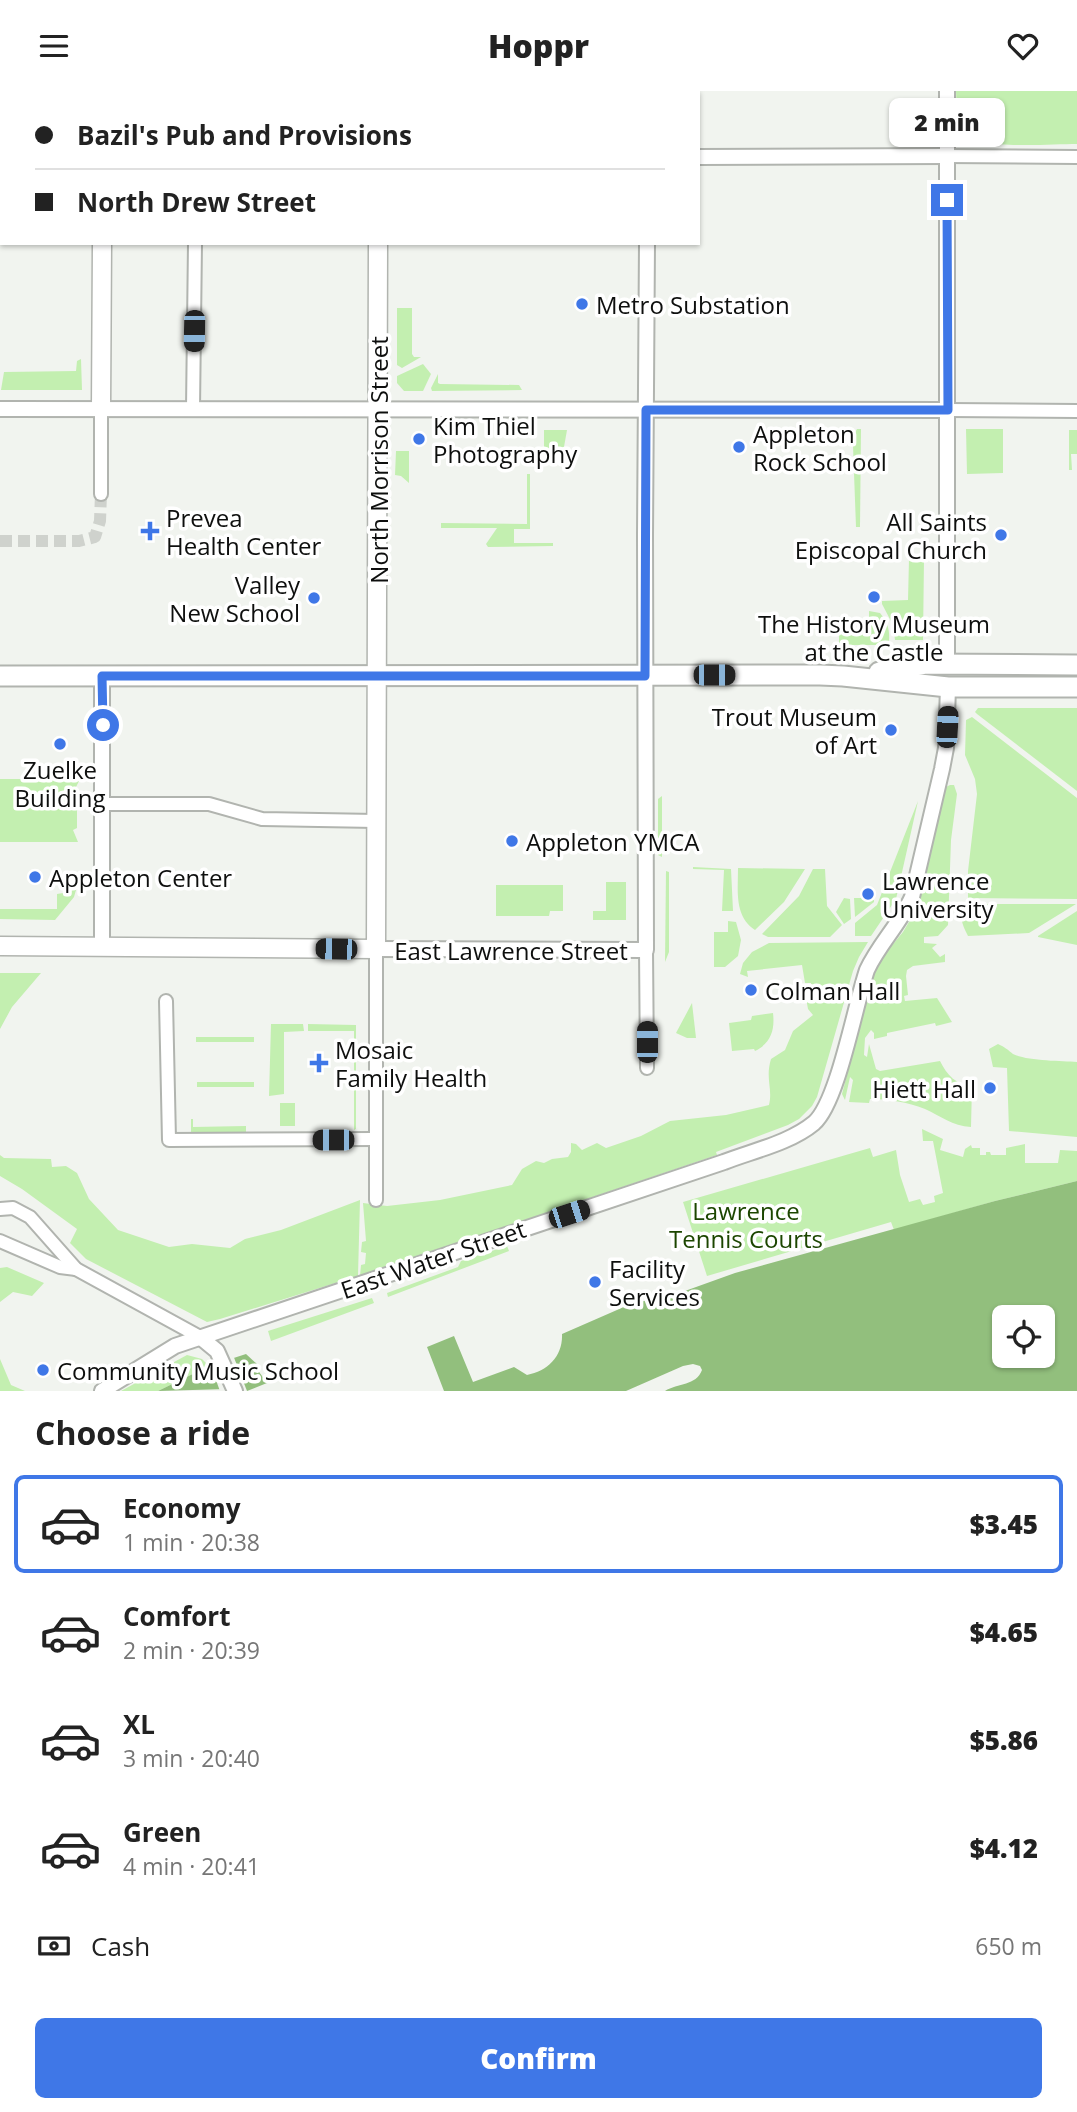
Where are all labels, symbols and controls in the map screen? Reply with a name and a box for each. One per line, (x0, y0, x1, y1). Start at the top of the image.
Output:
text: Hoppr (488, 24, 589, 67)
icon: menu (35, 27, 73, 65)
icon: heart (1004, 27, 1042, 65)
callout: 2 min (889, 98, 1005, 147)
text: 2 min (914, 106, 980, 138)
text: Bazil's Pub and Provisions (77, 117, 412, 153)
text: North Drew Street (77, 184, 316, 220)
route end (931, 184, 963, 216)
place label: Metro Substation (596, 288, 790, 321)
marker: Metro Substation (574, 296, 590, 312)
car (184, 310, 205, 352)
street label: North Morrison Street (362, 336, 395, 584)
place label: Kim Thiel Photography (433, 409, 578, 470)
place label: Appleton Rock School (753, 417, 887, 478)
marker: Kim Thiel Photography (411, 431, 427, 447)
marker: Appleton Rock School (731, 439, 747, 455)
place label: Prevea Health Center (166, 501, 321, 562)
place label: All Saints Episcopal Church (795, 505, 987, 566)
marker: Prevea Health Center (140, 521, 160, 541)
marker: All Saints Episcopal Church (993, 527, 1009, 543)
place label: Valley New School (169, 568, 301, 629)
marker: The History Museum at the Castle (866, 589, 882, 605)
marker: Valley New School (306, 590, 322, 606)
place label: The History Museum at the Castle (758, 607, 990, 668)
car (694, 665, 736, 686)
place label: Trout Museum of Art (712, 700, 877, 761)
car (936, 705, 959, 749)
route start (87, 709, 119, 741)
marker: Trout Museum of Art (883, 722, 899, 738)
marker: Zuelke Building (52, 736, 68, 752)
place label: Zuelke Building (15, 753, 105, 814)
place label: Appleton YMCA (526, 825, 700, 858)
marker: Appleton YMCA (504, 833, 520, 849)
place label: Appleton Center (49, 861, 232, 894)
place label: Lawrence University (882, 864, 995, 925)
marker: Appleton Center (27, 869, 43, 885)
marker: Lawrence University (860, 886, 876, 902)
street label: East Lawrence Street (394, 934, 628, 967)
car (315, 938, 358, 960)
place label: Colman Hall (765, 974, 900, 1007)
marker: Colman Hall (743, 982, 759, 998)
car (637, 1021, 658, 1063)
place label: Mosaic Family Health (335, 1033, 487, 1094)
marker: Mosaic Family Health (309, 1053, 329, 1073)
place label: Hiett Hall (872, 1072, 976, 1105)
marker: Hiett Hall (982, 1080, 998, 1096)
car (313, 1130, 355, 1151)
park label: Lawrence Tennis Courts (669, 1194, 823, 1255)
car (546, 1198, 593, 1230)
street label: East Water Street (336, 1212, 530, 1306)
place label: Facility Services (609, 1252, 700, 1313)
marker: Facility Services (587, 1274, 603, 1290)
map controls (992, 1305, 1055, 1368)
button: locate (992, 1305, 1055, 1368)
place label: Community Music School (57, 1354, 339, 1387)
marker: Community Music School (35, 1362, 51, 1378)
text: Choose a ride (35, 1411, 250, 1454)
text: Economy (123, 1490, 241, 1526)
icon: car (39, 1493, 102, 1556)
text: $3.45 (970, 1506, 1038, 1542)
text: 1 min · 20:38 (123, 1526, 260, 1558)
text: Comfort (123, 1598, 230, 1634)
icon: car (39, 1601, 102, 1664)
text: $4.65 (970, 1614, 1038, 1650)
text: 2 min · 20:39 (123, 1634, 260, 1666)
text: XL (123, 1706, 155, 1742)
icon: car (39, 1709, 102, 1772)
text: $5.86 (970, 1722, 1038, 1758)
text: 3 min · 20:40 (123, 1742, 260, 1774)
text: Green (123, 1814, 201, 1850)
icon: car (39, 1817, 102, 1880)
text: $4.12 (970, 1830, 1038, 1866)
text: 4 min · 20:41 (123, 1850, 260, 1882)
icon: cash (35, 1927, 73, 1965)
text: Cash (91, 1928, 150, 1964)
text: 650 m (975, 1930, 1042, 1962)
button: Confirm (35, 2018, 1042, 2098)

